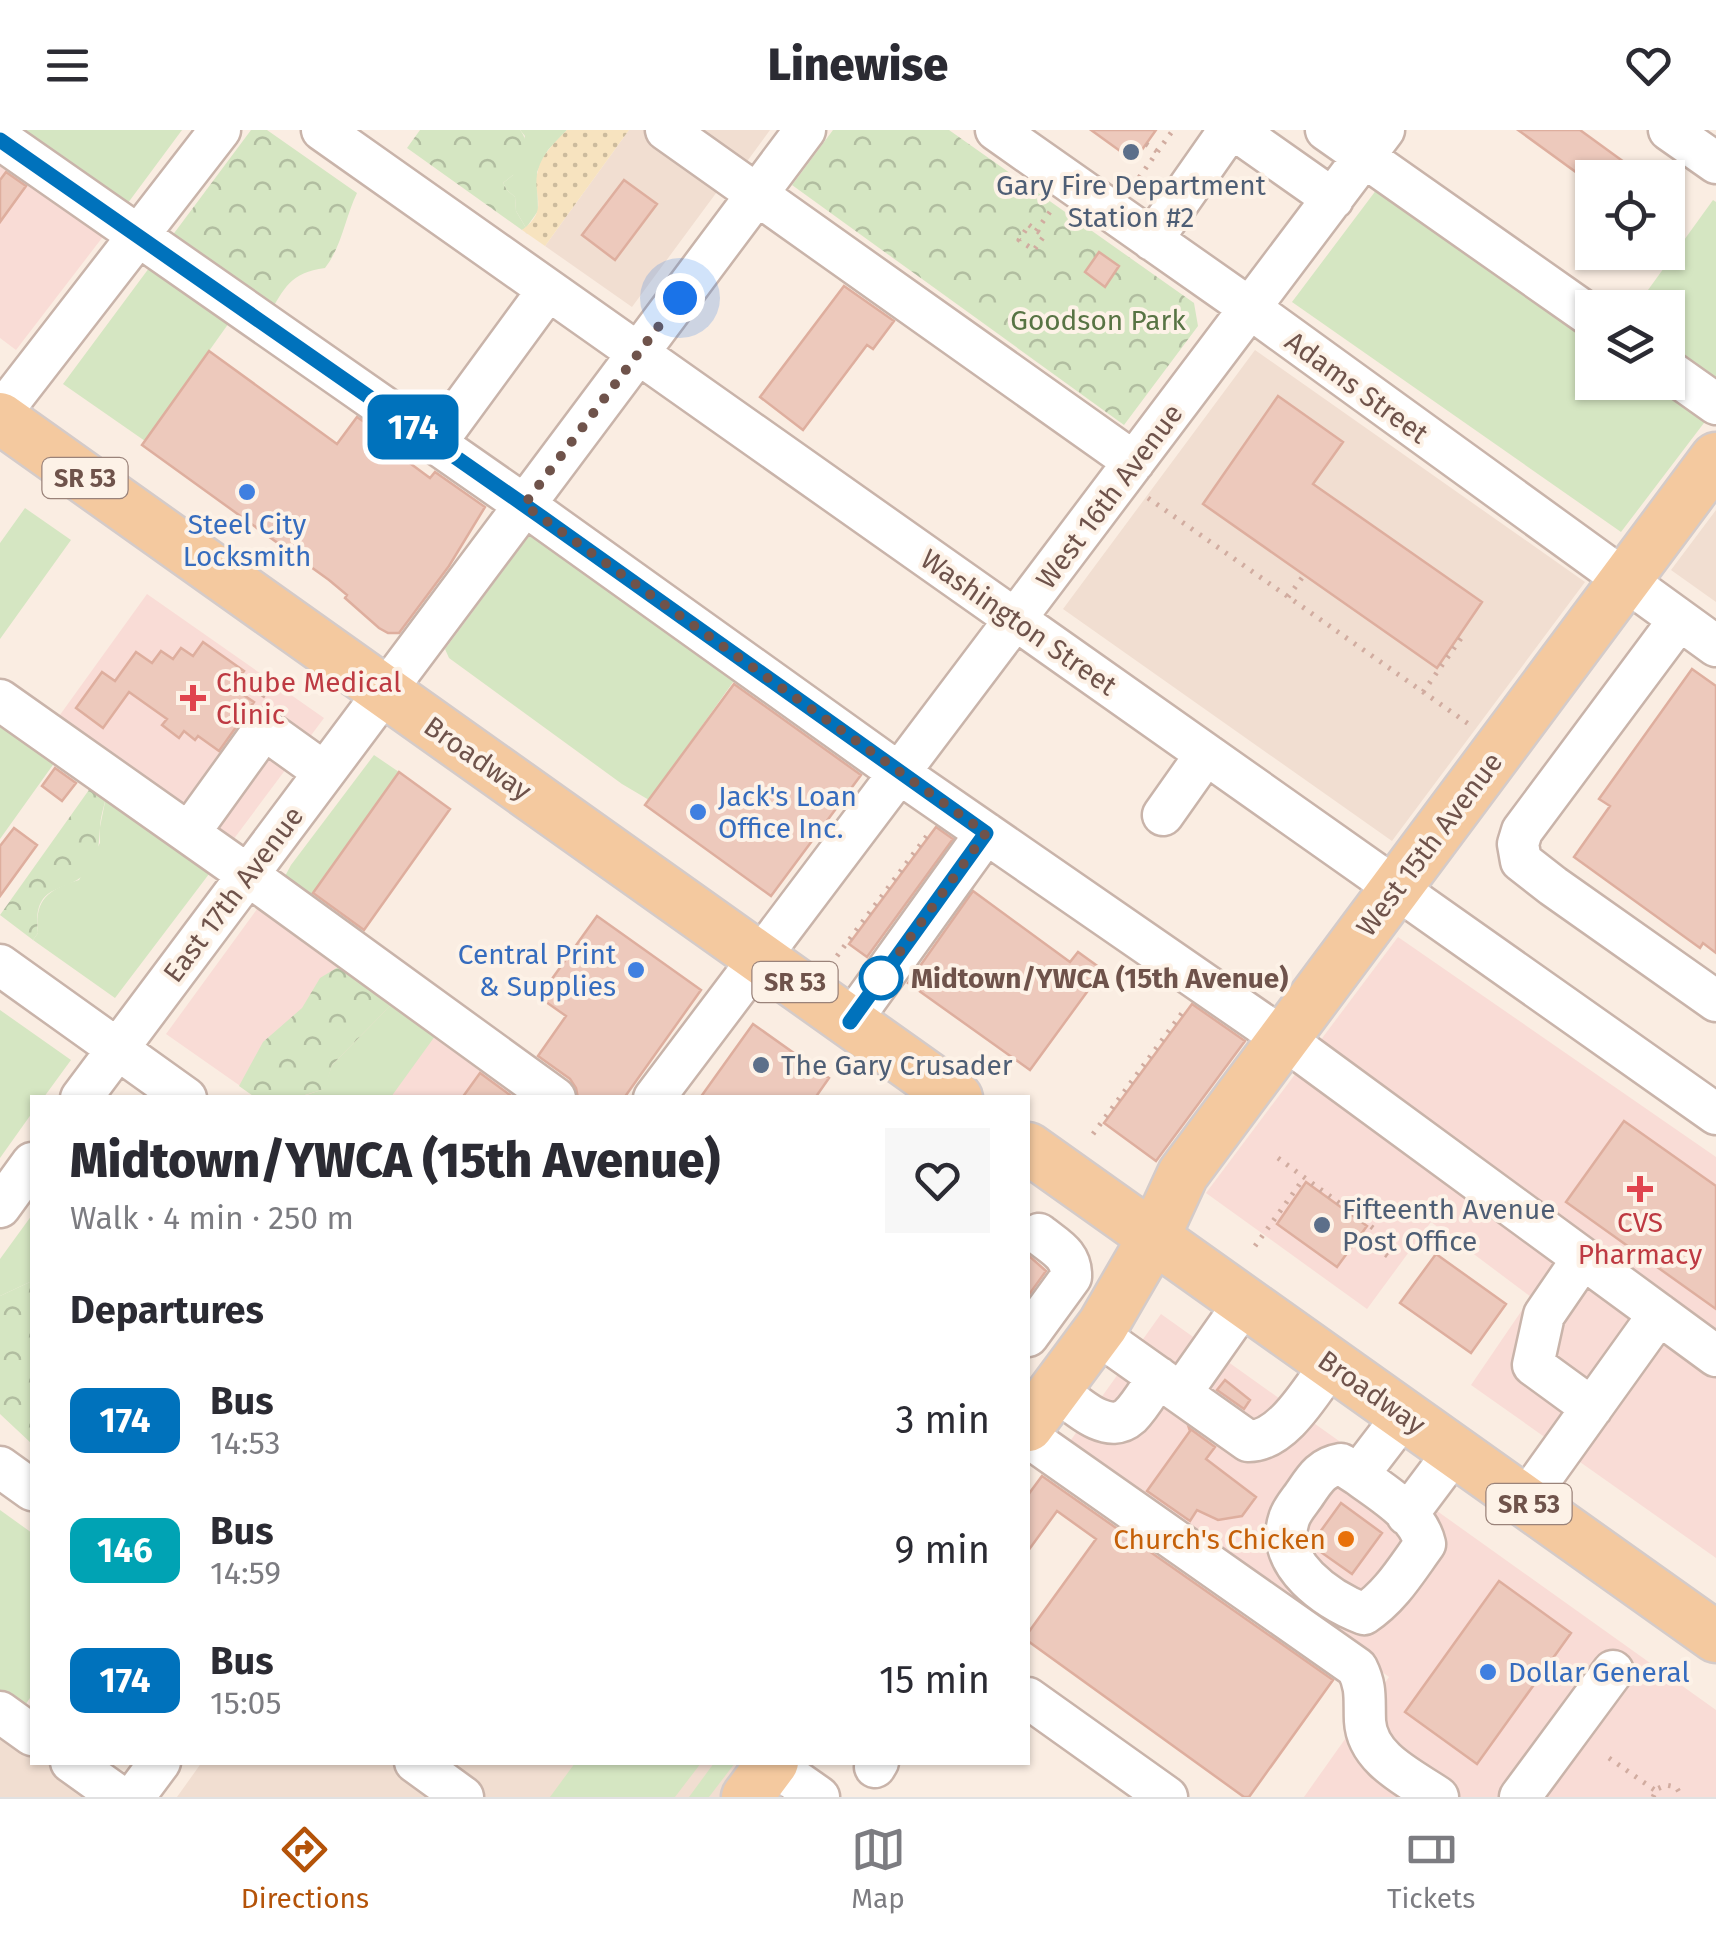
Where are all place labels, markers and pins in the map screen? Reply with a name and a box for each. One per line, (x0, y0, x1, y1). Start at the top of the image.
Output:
marker: Gary Fire Department Station #2 (1120, 141, 1142, 163)
place label: Gary Fire Department Station #2 (996, 169, 1267, 234)
marker: Steel City Locksmith (236, 481, 258, 503)
place label: Steel City Locksmith (183, 508, 311, 573)
place label: Chube Medical Clinic (216, 666, 401, 731)
marker: Chube Medical Clinic (180, 685, 206, 711)
place label: Jack's Loan Office Inc. (718, 780, 857, 845)
marker: Jack's Loan Office Inc. (687, 801, 709, 823)
place label: Central Print & Supplies (458, 938, 617, 1003)
marker: Midtown/YWCA (15th Avenue) (860, 957, 902, 999)
marker: Central Print & Supplies (625, 959, 647, 981)
place label: Midtown/YWCA (15th Avenue) (911, 962, 1288, 995)
place label: The Gary Crusader (781, 1049, 1013, 1082)
marker: The Gary Crusader (750, 1054, 772, 1076)
marker: CVS Pharmacy (1629, 1178, 1651, 1200)
place label: Fifteenth Avenue Post Office (1342, 1193, 1556, 1258)
place label: CVS Pharmacy (1578, 1206, 1702, 1271)
marker: Fifteenth Avenue Post Office (1311, 1214, 1333, 1236)
place label: Church's Chicken (1113, 1523, 1326, 1556)
marker: Church's Chicken (1335, 1528, 1357, 1550)
place label: Dollar General (1508, 1656, 1690, 1689)
marker: Dollar General (1477, 1661, 1499, 1683)

